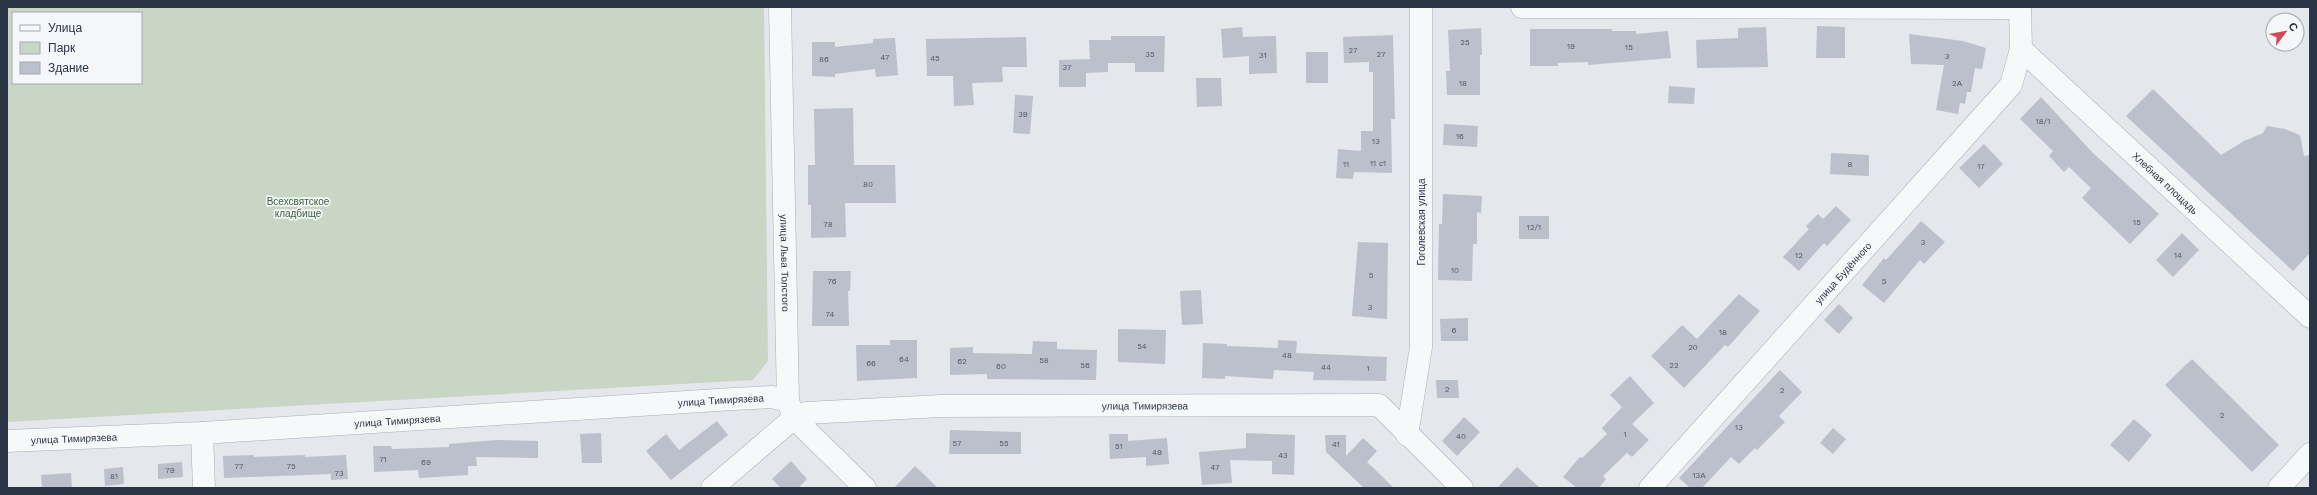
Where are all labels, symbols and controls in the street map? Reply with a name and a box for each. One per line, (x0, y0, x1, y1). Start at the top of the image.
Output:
legend (12, 12, 142, 84)
north arrow (2265, 12, 2305, 52)
text: С (2285, 20, 2301, 34)
text: Улица (48, 21, 82, 35)
house number: 25 (1460, 38, 1470, 47)
text: Парк (48, 41, 76, 55)
house number: 19 (1567, 42, 1575, 51)
house number: 15 (1625, 43, 1633, 52)
house number: 27 (1349, 46, 1358, 55)
house number: 35 (1145, 50, 1155, 59)
house number: 27 (1377, 50, 1386, 59)
house number: 31 (1259, 51, 1267, 60)
house number: 3 (1945, 52, 1950, 61)
house number: 47 (881, 53, 890, 62)
house number: 45 (930, 54, 940, 63)
house number: 86 (819, 55, 829, 64)
text: Здание (48, 61, 89, 75)
house number: 37 (1063, 63, 1072, 72)
house number: 18 (1459, 79, 1467, 88)
house number: 2А (1952, 79, 1963, 88)
house number: 39 (1018, 110, 1028, 119)
house number: 18/1 (2036, 117, 2050, 126)
house number: 16 (1456, 132, 1464, 141)
house number: 13 (1372, 137, 1380, 146)
street label: Хлебная площадь (2130, 150, 2200, 216)
house number: 11 с1 (1370, 159, 1386, 168)
house number: 11 (1343, 160, 1349, 169)
house number: 8 (1848, 160, 1853, 169)
house number: 17 (1977, 162, 1985, 171)
street label: Гоголевская улица (1416, 178, 1427, 266)
house number: 80 (863, 180, 873, 189)
park label: Всехсвятское кладбище (267, 196, 330, 219)
street label: улица Льва Толстого (778, 214, 791, 312)
house number: 15 (2133, 218, 2141, 227)
house number: 78 (823, 220, 833, 229)
house number: 12/1 (1527, 223, 1541, 232)
house number: 3 (1921, 238, 1926, 247)
street label: улица Будённого (1813, 240, 1874, 306)
house number: 12 (1795, 251, 1803, 260)
house number: 14 (2174, 251, 2182, 260)
house number: 10 (1451, 266, 1459, 275)
house number: 5 (1369, 271, 1374, 280)
house number: 76 (827, 277, 837, 286)
house number: 5 (1882, 277, 1887, 286)
house number: 3 (1368, 303, 1373, 312)
house number: 74 (826, 310, 835, 319)
house number: 6 (1452, 326, 1457, 335)
house number: 18 (1719, 328, 1727, 337)
house number: 54 (1137, 342, 1147, 351)
house number: 20 (1688, 343, 1698, 352)
house number: 48 (1282, 351, 1292, 360)
house number: 64 (899, 355, 909, 364)
house number: 58 (1039, 356, 1049, 365)
house number: 62 (957, 357, 967, 366)
house number: 66 (866, 359, 876, 368)
house number: 56 (1080, 361, 1090, 370)
house number: 22 (1669, 361, 1679, 370)
house number: 60 (996, 362, 1006, 371)
house number: 44 (1321, 363, 1331, 372)
house number: 1 (1366, 364, 1370, 373)
house number: 2 (1445, 385, 1450, 394)
house number: 2 (1780, 386, 1785, 395)
street label: улица Тимирязева (677, 392, 765, 409)
street label: улица Тимирязева (1102, 400, 1189, 412)
house number: 2 (2220, 411, 2225, 420)
street label: улица Тимирязева (354, 413, 441, 429)
house number: 13 (1735, 423, 1743, 432)
house number: 1 (1623, 430, 1627, 439)
street label: улица Тимирязева (31, 431, 118, 446)
house number: 40 (1456, 432, 1466, 441)
house number: 57 (952, 439, 962, 448)
house number: 55 (999, 439, 1009, 448)
house number: 41 (1332, 440, 1340, 449)
house number: 51 (1115, 442, 1123, 451)
house number: 49 (1152, 448, 1162, 457)
house number: 43 (1278, 451, 1288, 460)
house number: 71 (379, 455, 387, 464)
house number: 69 (421, 458, 431, 467)
house number: 77 (235, 462, 244, 471)
house number: 75 (286, 462, 296, 471)
house number: 47 (1211, 463, 1220, 472)
house number: 79 (165, 466, 175, 475)
house number: 73 (334, 469, 344, 478)
house number: 13А (1692, 471, 1706, 480)
house number: 81 (110, 472, 118, 481)

